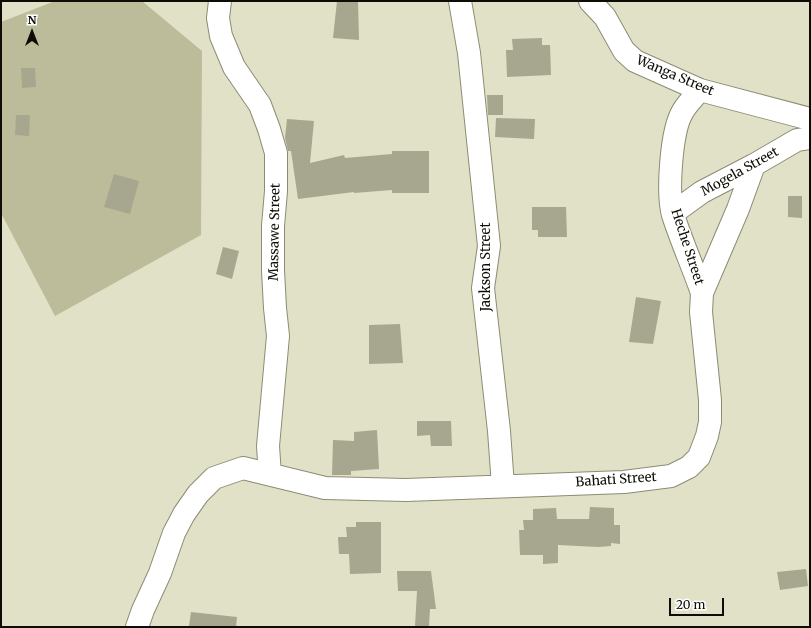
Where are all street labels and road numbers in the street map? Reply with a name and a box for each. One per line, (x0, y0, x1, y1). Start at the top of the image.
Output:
street label: Wanga Street (634, 53, 716, 99)
street label: Mogela Street (699, 144, 781, 200)
street label: Massawe Street (266, 183, 284, 281)
street label: Heche Street (667, 207, 707, 287)
street label: Jackson Street (478, 223, 494, 311)
street label: Bahati Street (575, 469, 657, 491)

